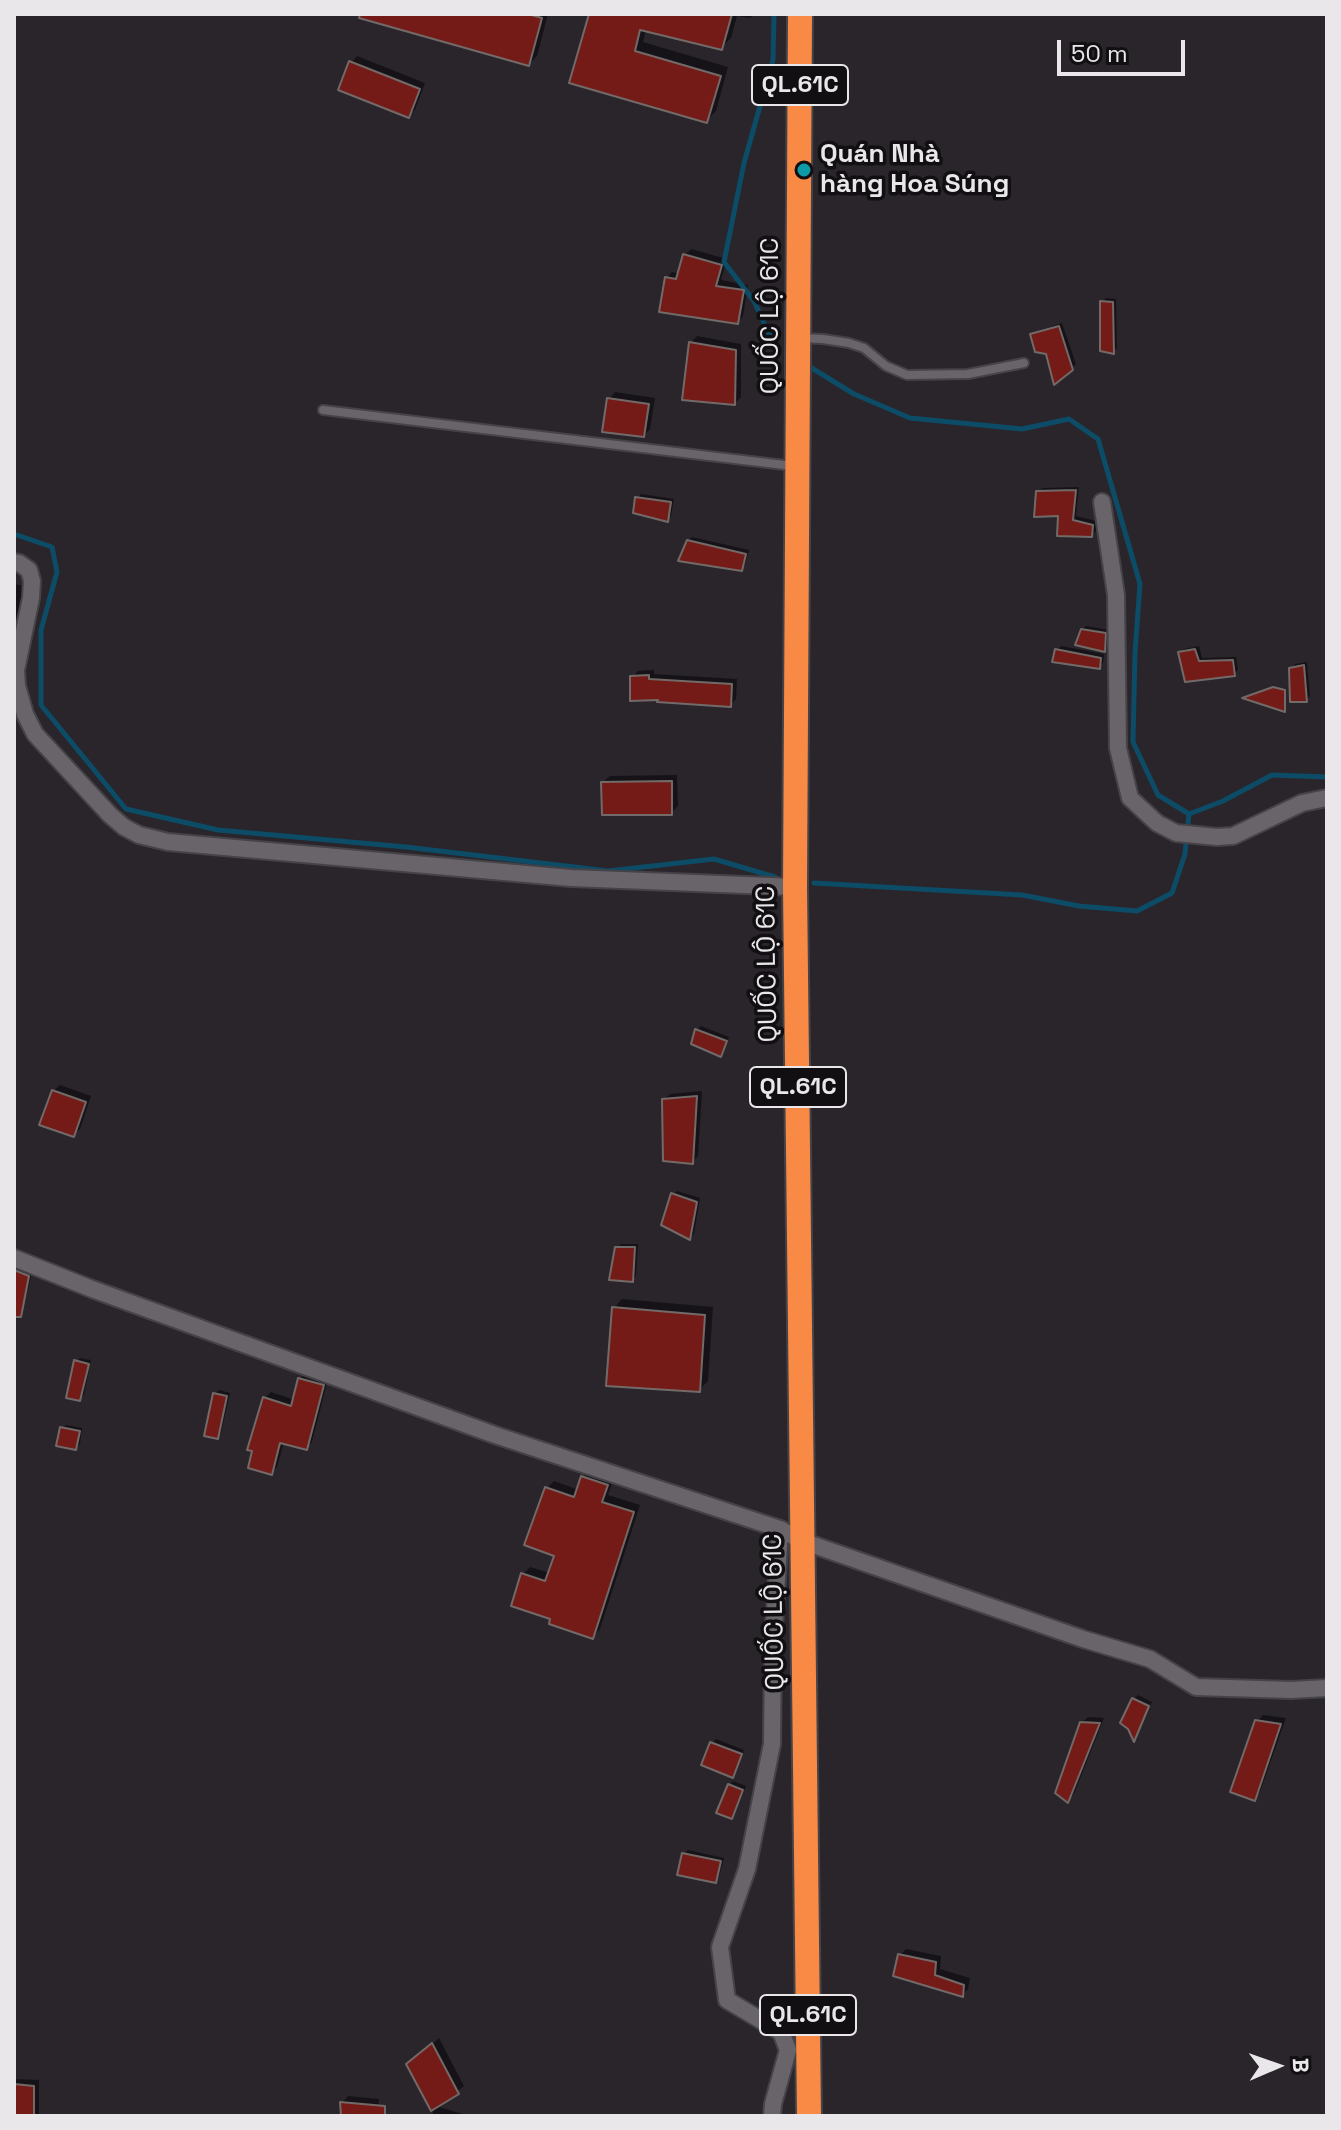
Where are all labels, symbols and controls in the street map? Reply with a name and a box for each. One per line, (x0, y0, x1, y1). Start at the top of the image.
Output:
scale bar (1061, 24, 1189, 74)
text: 50 m (1071, 38, 1128, 69)
road number: QL.61C (752, 65, 848, 105)
place label: Quán Nhà hàng Hoa Súng (820, 139, 1009, 200)
marker: Quán Nhà hàng Hoa Súng (795, 161, 813, 179)
street label: QUỐC LỘ 61C (755, 238, 787, 394)
street label: QUỐC LỘ 61C (751, 885, 785, 1043)
road number: QL.61C (750, 1067, 846, 1107)
street label: QUỐC LỘ 61C (758, 1533, 792, 1691)
road number: QL.61C (760, 1995, 856, 2035)
north arrow (1237, 2026, 1317, 2106)
text: B (1287, 2057, 1315, 2073)

